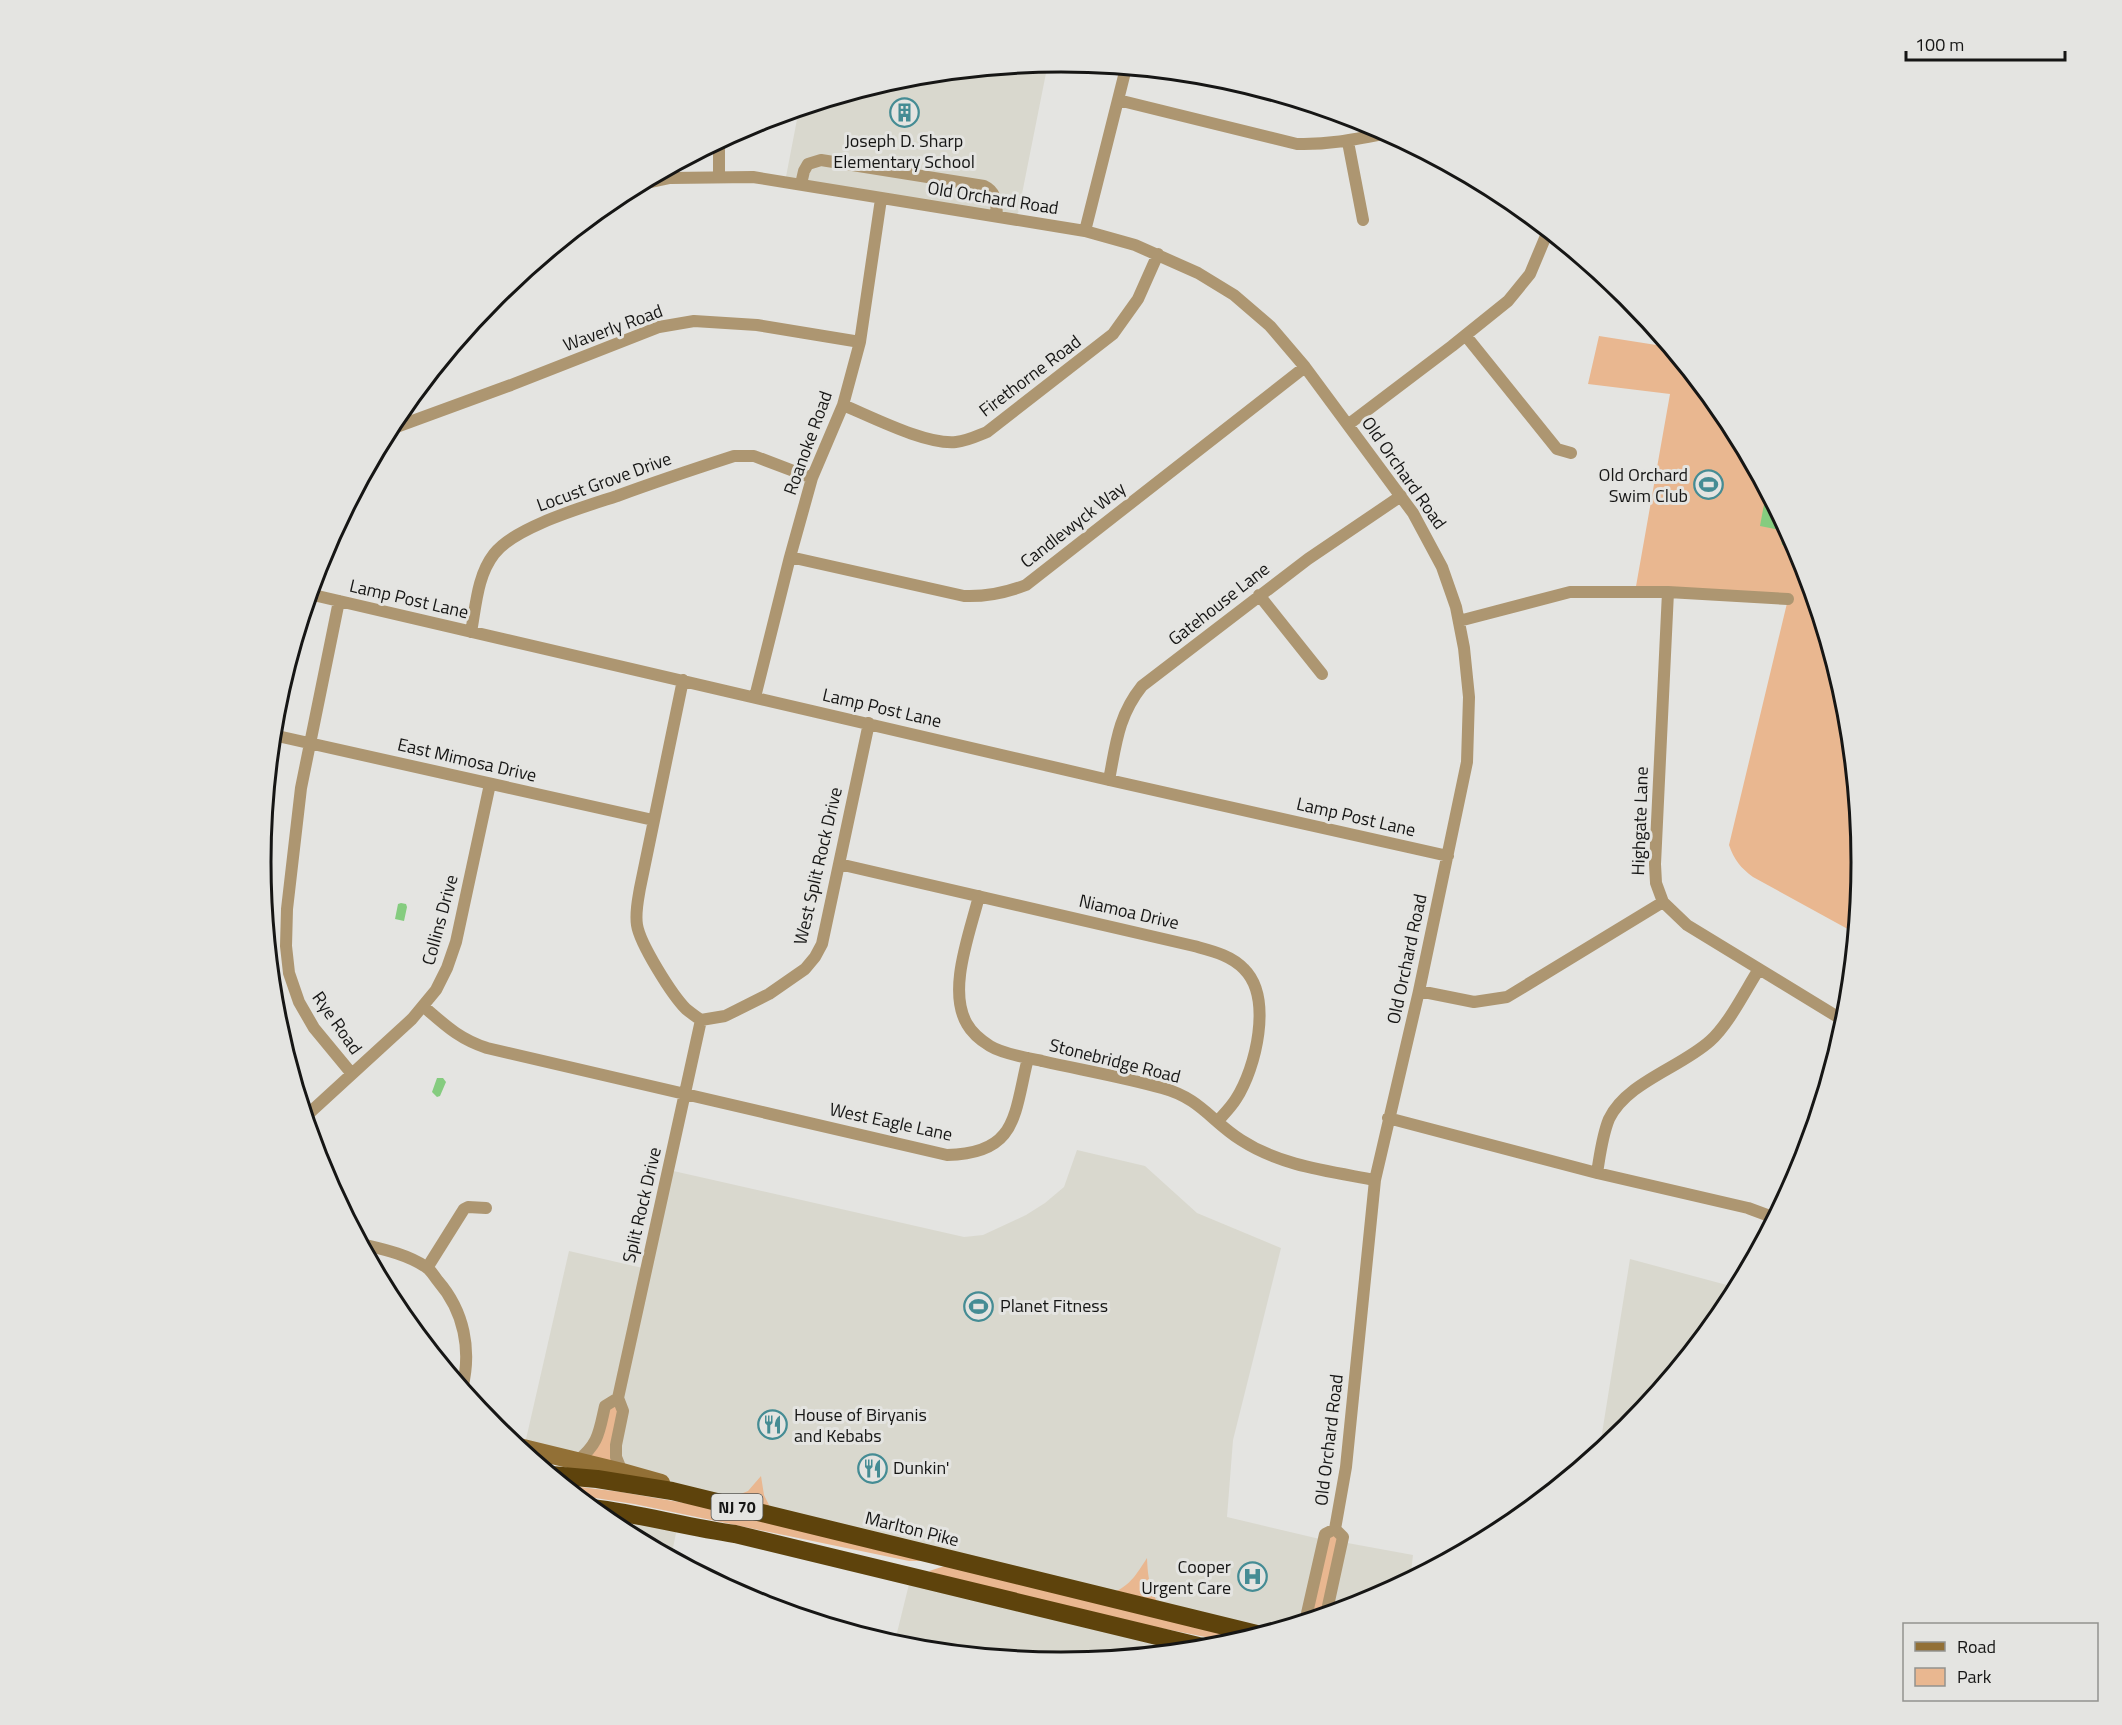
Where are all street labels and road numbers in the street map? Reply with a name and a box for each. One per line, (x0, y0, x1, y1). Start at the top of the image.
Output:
street label: Old Orchard Road (926, 174, 1061, 221)
street label: Waverly Road (559, 297, 666, 358)
street label: Firethorne Road (973, 328, 1087, 423)
street label: Roanoke Road (776, 387, 839, 499)
street label: Old Orchard Road (1355, 411, 1453, 535)
street label: Locust Grove Drive (533, 445, 675, 518)
street label: Candlewyck Way (1014, 475, 1131, 574)
street label: Gatehouse Lane (1162, 555, 1275, 652)
street label: Lamp Post Lane (347, 572, 471, 625)
street label: Lamp Post Lane (820, 681, 944, 734)
street label: East Mimosa Drive (395, 730, 539, 789)
street label: Highgate Lane (1624, 766, 1655, 876)
street label: West Split Rock Drive (786, 784, 849, 947)
street label: Lamp Post Lane (1294, 790, 1418, 843)
street label: Collins Drive (414, 872, 465, 968)
street label: Niamoa Drive (1076, 887, 1182, 936)
street label: Old Orchard Road (1380, 891, 1433, 1026)
street label: Rye Road (306, 986, 369, 1060)
street label: Stonebridge Road (1047, 1031, 1184, 1090)
street label: West Eagle Lane (827, 1095, 955, 1148)
street label: Split Rock Drive (615, 1144, 668, 1265)
street label: Old Orchard Road (1307, 1373, 1350, 1507)
road number: NJ 70 (712, 1494, 762, 1520)
street label: Marlton Pike (862, 1504, 962, 1553)

